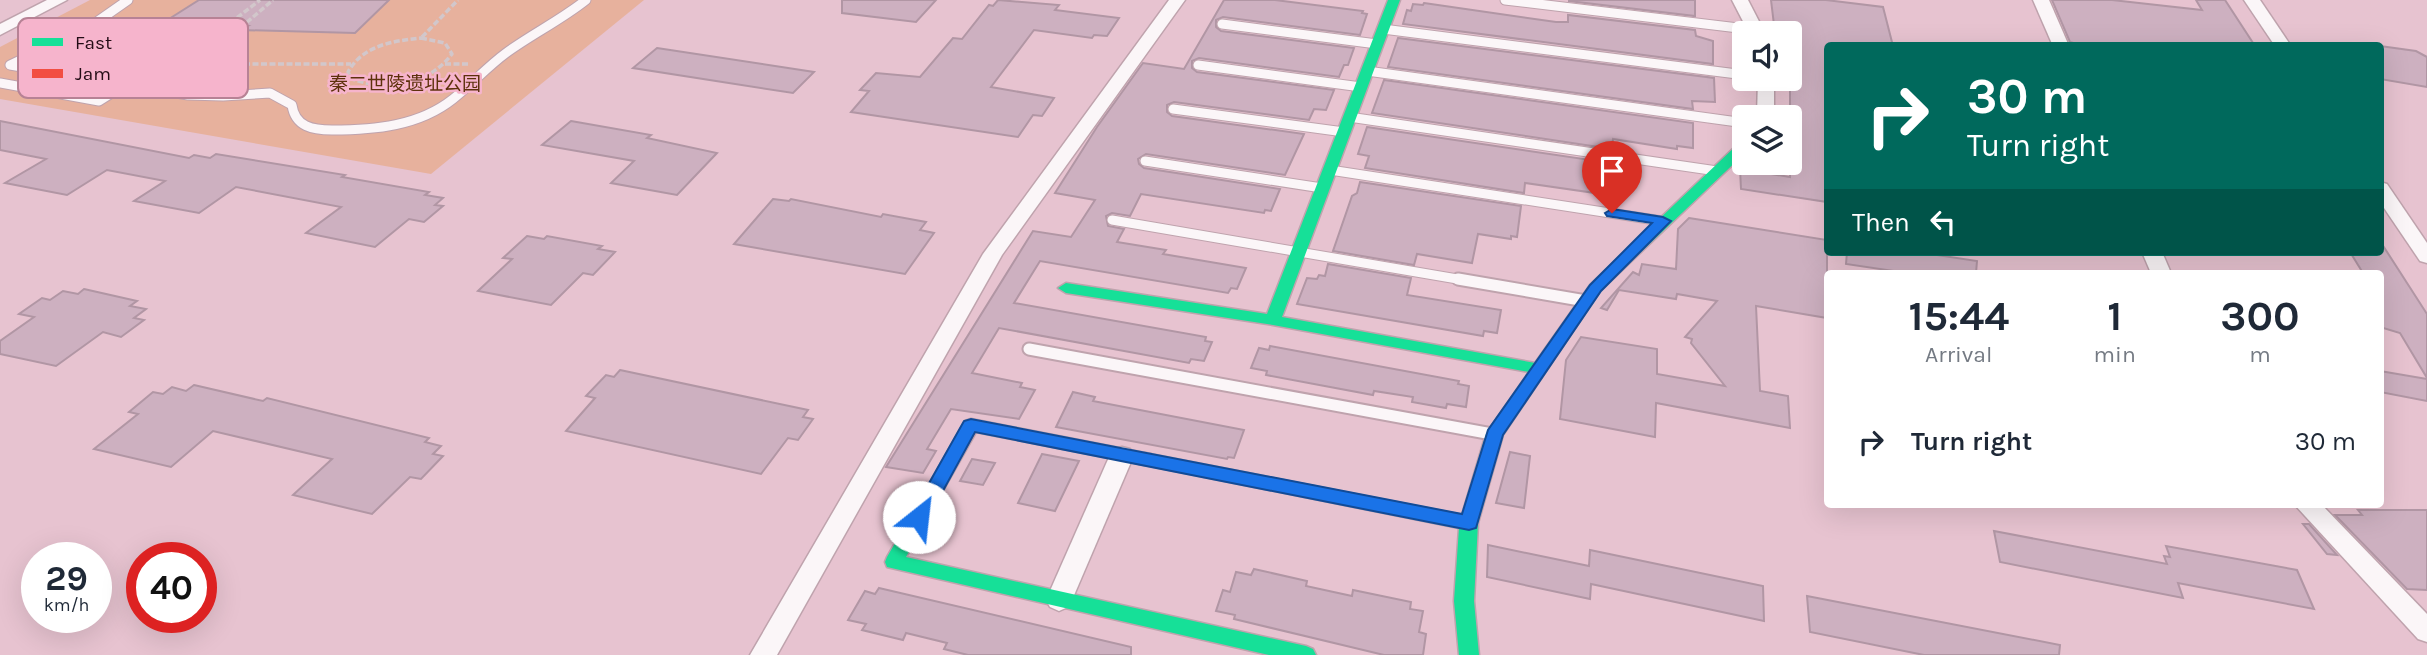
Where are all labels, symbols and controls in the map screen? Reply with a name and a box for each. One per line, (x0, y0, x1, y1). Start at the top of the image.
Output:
legend (18, 18, 248, 98)
map controls (1732, 21, 1802, 175)
button: sound (1732, 21, 1802, 91)
text: Fast (75, 32, 112, 54)
text: Jam (75, 63, 111, 85)
text: 30 m (1967, 68, 2087, 125)
icon: right (1852, 70, 1943, 161)
park label: 秦二世陵遗址公园 (329, 73, 481, 95)
button: layers (1732, 105, 1802, 175)
text: Turn right (1967, 127, 2109, 164)
pin (1582, 141, 1642, 213)
icon: arrive (1593, 152, 1631, 190)
icon: left (1924, 203, 1962, 241)
text: Then (1852, 207, 1910, 238)
text: 15:44 (1908, 291, 2009, 341)
text: 1 (2107, 291, 2122, 341)
text: 300 (2220, 291, 2300, 341)
text: Arrival (1925, 341, 1992, 368)
text: min (2094, 341, 2136, 368)
text: m (2249, 341, 2271, 368)
icon: right (1852, 423, 1890, 461)
text: Turn right (1911, 426, 2032, 457)
text: 30 m (2295, 426, 2356, 457)
position arrow (882, 480, 956, 554)
speed limit sign: 40 (126, 542, 217, 633)
text: 29 (45, 558, 88, 599)
text: km/h (44, 594, 89, 616)

